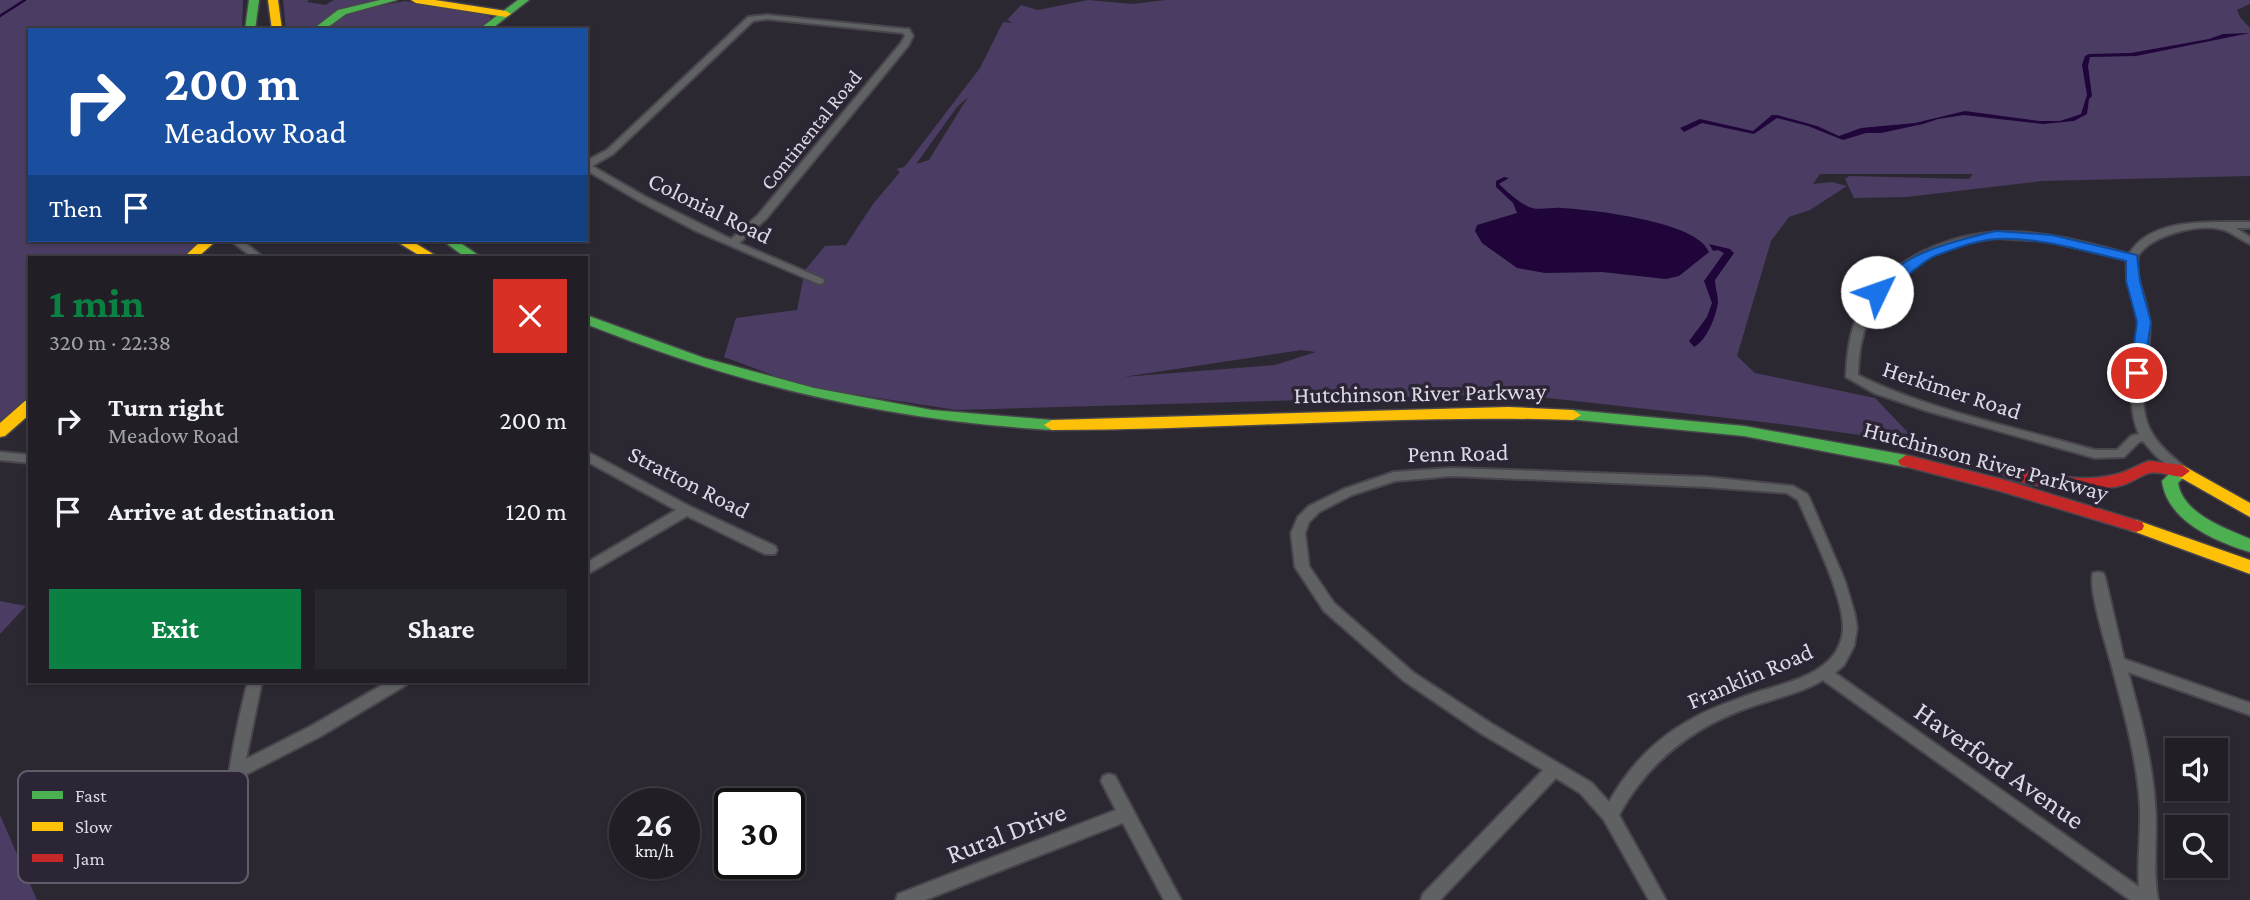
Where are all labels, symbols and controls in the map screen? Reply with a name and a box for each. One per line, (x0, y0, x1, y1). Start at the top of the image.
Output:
icon: right (49, 56, 140, 147)
text: 200 m (164, 56, 299, 111)
street label: Continental Road (755, 65, 867, 195)
text: Meadow Road (164, 114, 347, 150)
street label: Colonial Road (644, 166, 777, 249)
icon: arrive (117, 189, 155, 227)
text: Then (49, 194, 103, 223)
position arrow (1840, 255, 1914, 329)
text: 1 min (49, 279, 145, 326)
button: close (493, 279, 567, 353)
text: 320 m · 22:38 (49, 329, 171, 355)
pin (2107, 343, 2167, 403)
street label: Herkimer Road (1880, 354, 2025, 425)
icon: arrive (2118, 354, 2156, 392)
street label: Hutchinson River Parkway (1293, 377, 1547, 408)
text: Turn right (108, 393, 224, 422)
icon: right (49, 402, 87, 440)
text: 200 m (499, 406, 567, 435)
street label: Hutchinson River Parkway (1861, 415, 2113, 506)
text: Meadow Road (108, 422, 239, 448)
street label: Penn Road (1407, 438, 1509, 467)
street label: Stratton Road (624, 440, 754, 524)
icon: arrive (49, 493, 87, 531)
text: Arrive at destination (108, 497, 335, 526)
text: 120 m (506, 497, 567, 526)
button: Exit (49, 589, 301, 669)
button: Share (315, 589, 567, 669)
street label: Franklin Road (1683, 637, 1817, 714)
street label: Haverford Avenue (1909, 695, 2091, 835)
map controls (2165, 738, 2228, 878)
button: sound (2165, 738, 2228, 801)
legend (18, 771, 248, 883)
text: Fast (75, 785, 107, 806)
speed limit sign: 30 (714, 788, 805, 879)
street label: Rural Drive (942, 795, 1070, 869)
text: 26 (636, 805, 673, 844)
button: search (2165, 815, 2228, 878)
text: Slow (75, 816, 112, 837)
text: km/h (635, 841, 674, 861)
text: Jam (73, 848, 105, 869)

